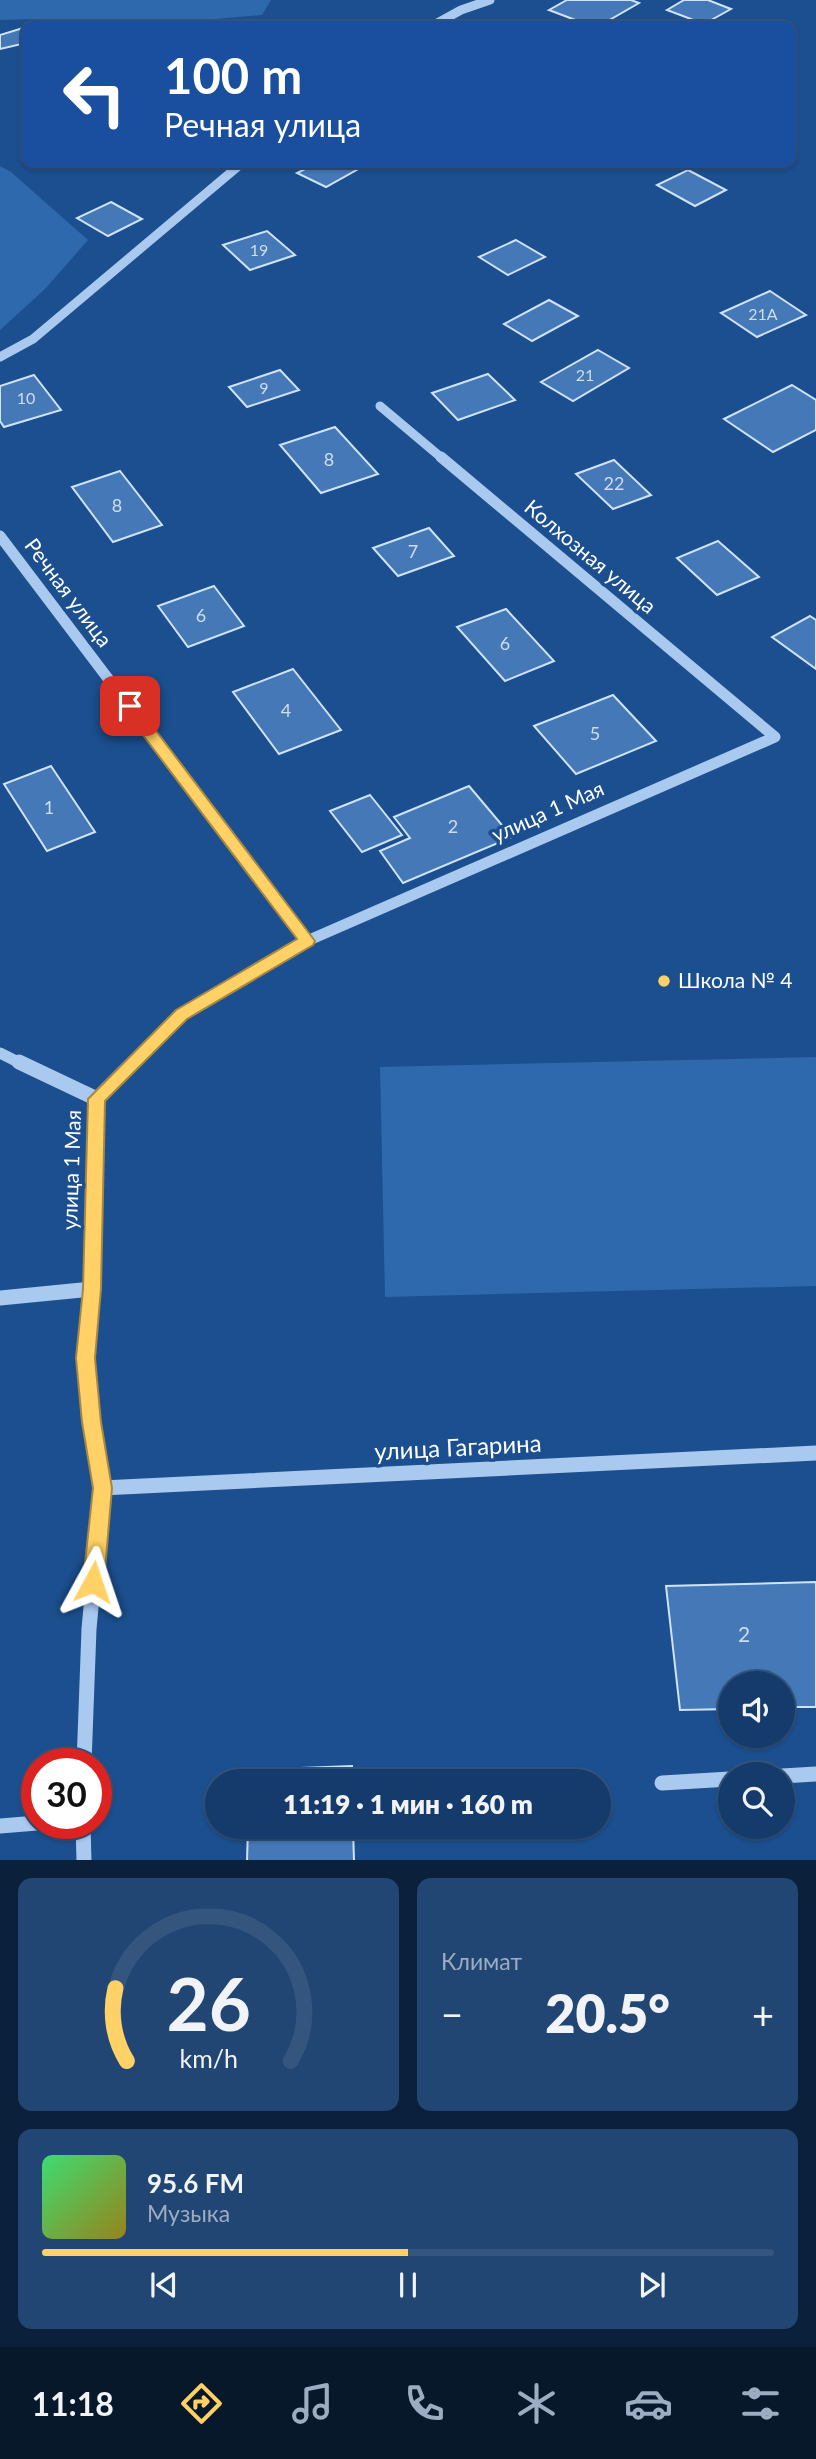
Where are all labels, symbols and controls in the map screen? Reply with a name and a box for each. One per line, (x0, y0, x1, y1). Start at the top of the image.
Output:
text: 100 m (164, 46, 302, 104)
icon: left (49, 49, 140, 140)
text: Речная улица (164, 105, 361, 144)
house number: 19 (250, 240, 268, 259)
house number: 21А (748, 304, 778, 323)
house number: 21 (576, 365, 594, 384)
house number: 9 (259, 378, 269, 397)
house number: 10 (17, 388, 35, 407)
house number: 8 (324, 448, 334, 470)
house number: 22 (604, 472, 624, 494)
house number: 8 (112, 494, 122, 516)
street label: Колхозная улица (520, 494, 662, 618)
street label: Речная улица (20, 533, 118, 651)
house number: 7 (408, 540, 418, 562)
house number: 6 (196, 604, 206, 626)
house number: 6 (500, 632, 510, 654)
pin (100, 676, 160, 736)
icon: arrive (111, 687, 149, 725)
house number: 4 (281, 699, 291, 721)
house number: 5 (590, 722, 600, 744)
street label: улица 1 Мая (487, 775, 607, 847)
house number: 1 (44, 796, 54, 818)
house number: 2 (448, 815, 458, 837)
place label: Школа № 4 (678, 967, 792, 992)
marker: Школа № 4 (656, 973, 672, 989)
street label: улица 1 Мая (56, 1109, 85, 1230)
street label: улица Гагарина (374, 1428, 542, 1465)
position arrow (56, 1545, 130, 1619)
house number: 2 (738, 1621, 750, 1646)
map controls (718, 1671, 795, 1839)
button: sound (718, 1671, 795, 1748)
speed limit sign: 30 (21, 1748, 112, 1839)
button: search (718, 1762, 795, 1839)
text: 11:19 · 1 мин · 160 m (283, 1788, 533, 1820)
text: Климат (441, 1947, 522, 1975)
text: 26 (166, 1959, 251, 2047)
text: 20.5° (545, 1982, 670, 2044)
text: − (441, 1991, 463, 2037)
text: + (752, 1991, 774, 2037)
text: km/h (179, 2042, 238, 2072)
text: 95.6 FM (147, 2167, 244, 2199)
text: Музыка (147, 2199, 230, 2227)
icon: previous (145, 2266, 183, 2304)
icon: pause (389, 2266, 427, 2304)
icon: next (633, 2266, 671, 2304)
icon: directions (177, 2379, 226, 2428)
icon: music (288, 2379, 337, 2428)
icon: phone (400, 2379, 449, 2428)
icon: climate (512, 2379, 561, 2428)
icon: car (624, 2379, 673, 2428)
icon: filters (736, 2379, 785, 2428)
text: 11:18 (31, 2384, 114, 2423)

